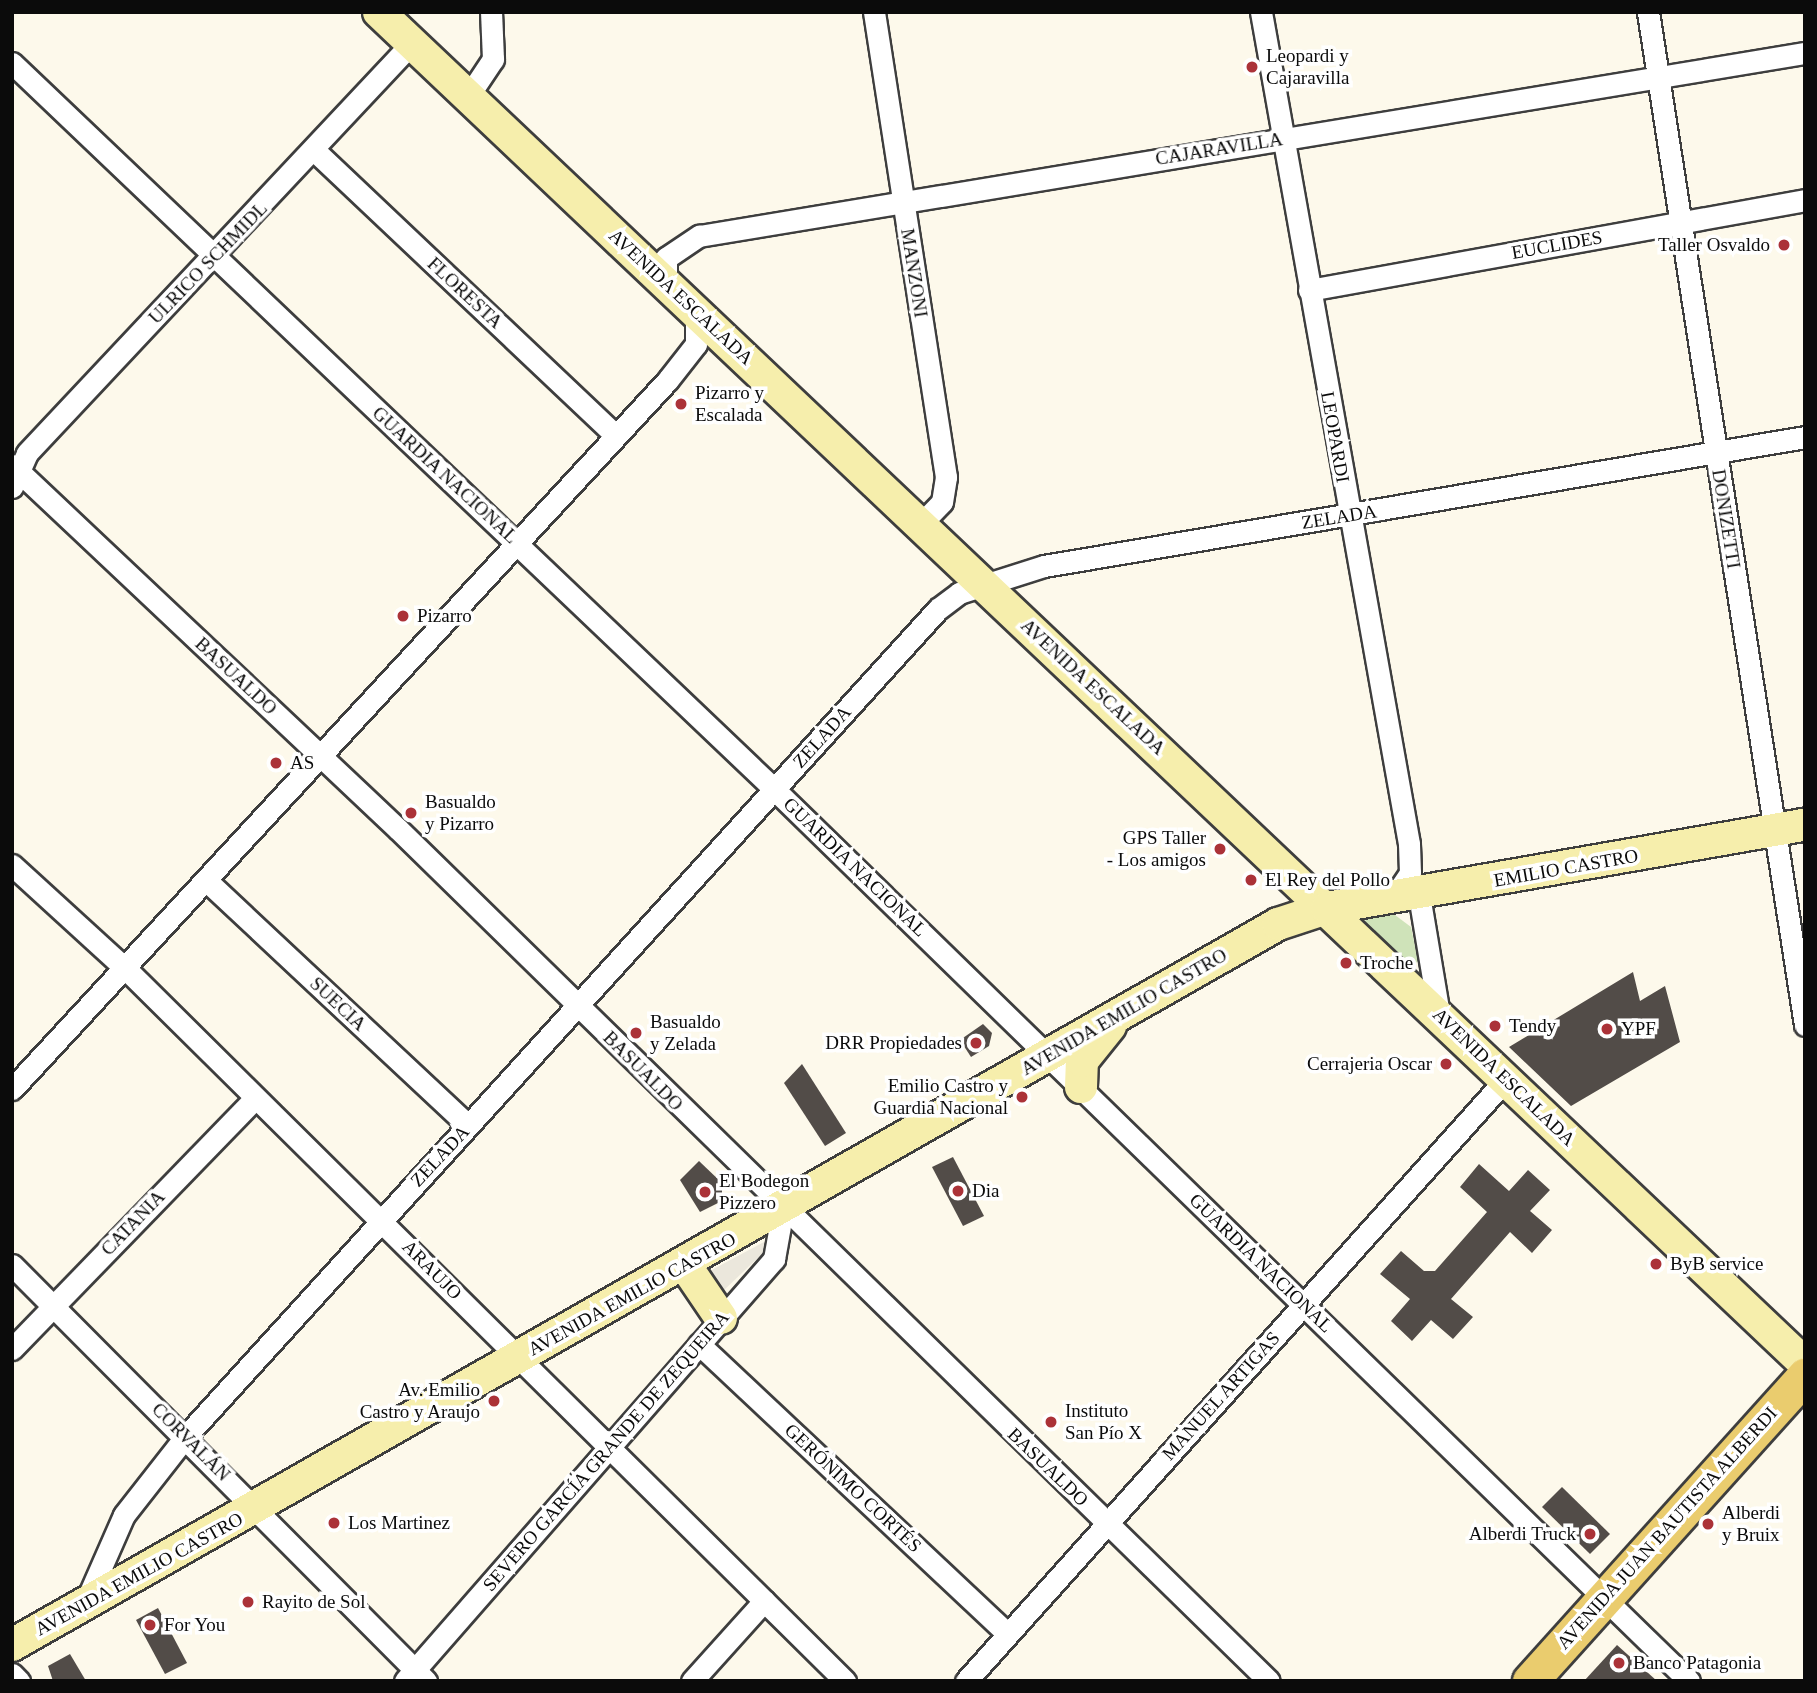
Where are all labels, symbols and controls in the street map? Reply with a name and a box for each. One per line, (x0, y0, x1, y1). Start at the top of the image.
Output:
place label: Leopardi y Cajaravilla (1266, 45, 1349, 89)
marker: Leopardi y Cajaravilla (1244, 59, 1260, 75)
street label: CAJARAVILLA (1154, 128, 1284, 170)
street label: ULRICO SCHMIDL (144, 197, 272, 329)
street label: AVENIDA ESCALADA (604, 224, 758, 370)
street label: EUCLIDES (1510, 226, 1604, 264)
street label: MANZONI (896, 227, 932, 319)
place label: Taller Osvaldo (1658, 234, 1770, 256)
marker: Taller Osvaldo (1776, 237, 1792, 253)
street label: FLORESTA (423, 252, 507, 334)
place label: Pizarro y Escalada (695, 382, 764, 426)
street label: LEOPARDI (1316, 390, 1354, 484)
marker: Pizarro y Escalada (673, 396, 689, 412)
street label: GUARDIA NACIONAL (367, 401, 523, 549)
street label: DONIZETTI (1707, 468, 1745, 570)
street label: ZELADA (1300, 500, 1378, 534)
place label: Pizarro (417, 605, 472, 627)
marker: Pizarro (395, 608, 411, 624)
street label: AVENIDA ESCALADA (1016, 614, 1170, 760)
street label: BASUALDO (190, 632, 282, 720)
street label: ZELADA (788, 701, 856, 773)
place label: AS (290, 752, 314, 774)
marker: AS (268, 755, 284, 771)
place label: Basualdo y Pizarro (425, 791, 496, 835)
street label: GUARDIA NACIONAL (778, 792, 932, 942)
marker: Basualdo y Pizarro (403, 805, 419, 821)
place label: GPS Taller - Los amigos (1107, 827, 1206, 871)
marker: GPS Taller - Los amigos (1212, 841, 1228, 857)
street label: EMILIO CASTRO (1492, 844, 1640, 892)
place label: El Rey del Pollo (1265, 869, 1390, 891)
marker: El Rey del Pollo (1243, 872, 1259, 888)
street label: AVENIDA EMILIO CASTRO (1017, 943, 1231, 1081)
place label: Troche (1360, 952, 1413, 974)
marker: Troche (1338, 955, 1354, 971)
street label: SUECIA (305, 972, 371, 1036)
street label: AVENIDA ESCALADA (1428, 1003, 1580, 1151)
place label: Basualdo y Zelada (650, 1011, 721, 1055)
place label: Tendy (1509, 1015, 1556, 1037)
marker: Tendy (1487, 1018, 1503, 1034)
place label: YPF (1621, 1018, 1656, 1040)
marker: YPF (1599, 1021, 1615, 1037)
marker: Basualdo y Zelada (628, 1025, 644, 1041)
street label: BASUALDO (598, 1026, 688, 1116)
place label: DRR Propiedades (825, 1032, 962, 1054)
marker: DRR Propiedades (968, 1035, 984, 1051)
place label: Cerrajeria Oscar (1307, 1053, 1432, 1075)
marker: Cerrajeria Oscar (1438, 1056, 1454, 1072)
place label: Emilio Castro y Guardia Nacional (873, 1075, 1008, 1119)
marker: Emilio Castro y Guardia Nacional (1014, 1089, 1030, 1105)
street label: ZELADA (406, 1120, 474, 1192)
place label: El Bodegon Pizzero (719, 1170, 809, 1214)
place label: Dia (972, 1180, 999, 1202)
marker: Dia (950, 1183, 966, 1199)
marker: El Bodegon Pizzero (697, 1184, 713, 1200)
street label: CATANIA (96, 1186, 170, 1260)
street label: GUARDIA NACIONAL (1184, 1188, 1338, 1338)
street label: AVENIDA EMILIO CASTRO (524, 1227, 740, 1361)
street label: ARAUJO (397, 1235, 467, 1305)
place label: ByB service (1670, 1253, 1763, 1275)
marker: ByB service (1648, 1256, 1664, 1272)
street label: SEVERO GARCÍA GRANDE DE ZEQUEIRA (478, 1306, 734, 1596)
street label: MANUEL ARTIGAS (1157, 1326, 1285, 1466)
place label: Av. Emilio Castro y Araujo (359, 1379, 480, 1423)
marker: Av. Emilio Castro y Araujo (486, 1393, 502, 1409)
street label: CORVALÁN (147, 1398, 235, 1486)
place label: Instituto San Pío X (1065, 1400, 1142, 1444)
street label: AVENIDA JUAN BAUTISTA ALBERDI (1551, 1401, 1783, 1655)
marker: Instituto San Pío X (1043, 1414, 1059, 1430)
street label: GERÓNIMO CORTÉS (780, 1419, 926, 1557)
street label: BASUALDO (1003, 1423, 1093, 1511)
place label: Alberdi y Bruix (1722, 1502, 1780, 1546)
street label: AVENIDA EMILIO CASTRO (31, 1507, 247, 1641)
place label: Los Martinez (348, 1512, 450, 1534)
marker: Los Martinez (326, 1515, 342, 1531)
marker: Alberdi y Bruix (1700, 1516, 1716, 1532)
place label: Alberdi Truck (1469, 1523, 1576, 1545)
marker: Alberdi Truck (1582, 1526, 1598, 1542)
place label: Rayito de Sol (262, 1591, 365, 1613)
marker: Rayito de Sol (240, 1594, 256, 1610)
place label: For You (164, 1614, 226, 1636)
marker: For You (142, 1617, 158, 1633)
place label: Banco Patagonia (1633, 1652, 1761, 1674)
marker: Banco Patagonia (1611, 1655, 1627, 1671)

